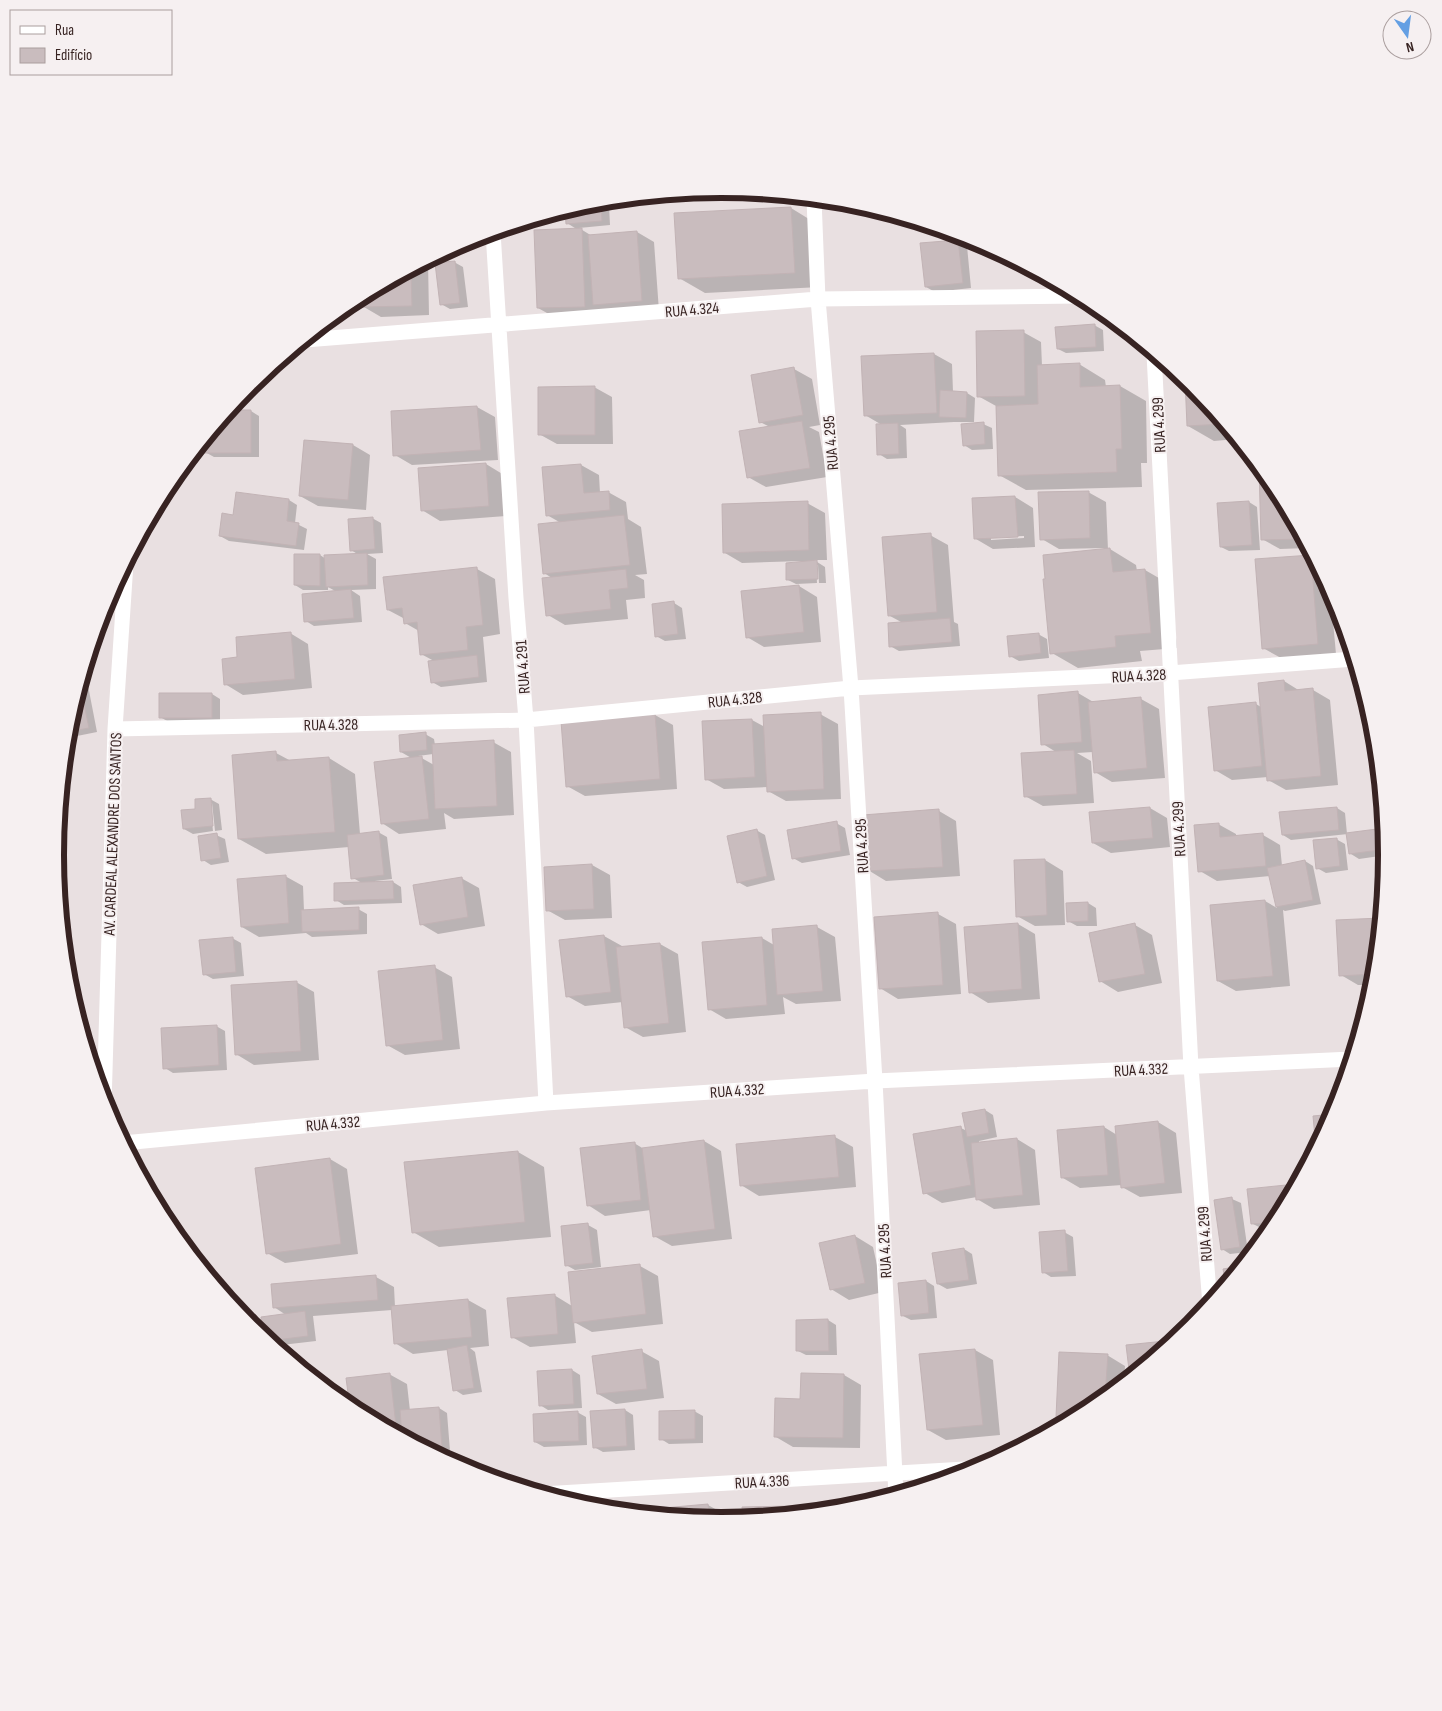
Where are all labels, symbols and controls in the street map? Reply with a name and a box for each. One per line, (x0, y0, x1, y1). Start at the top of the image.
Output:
legend (10, 10, 172, 75)
north arrow (1382, 10, 1432, 60)
text: Rua (55, 21, 74, 40)
text: N (1404, 38, 1416, 56)
text: Edifício (55, 46, 92, 65)
street label: RUA 4.324 (664, 299, 720, 322)
street label: RUA 4.299 (1149, 397, 1170, 453)
street label: RUA 4.295 (820, 415, 843, 471)
street label: RUA 4.291 (512, 639, 535, 695)
street label: RUA 4.328 (1111, 666, 1167, 687)
street label: RUA 4.328 (707, 688, 763, 713)
street label: RUA 4.328 (304, 716, 358, 735)
street label: AV. CARDEAL ALEXANDRE DOS SANTOS (100, 732, 127, 937)
street label: RUA 4.299 (1169, 801, 1190, 857)
street label: RUA 4.295 (852, 818, 873, 874)
street label: RUA 4.332 (1113, 1060, 1169, 1081)
street label: RUA 4.332 (709, 1080, 765, 1103)
street label: RUA 4.332 (305, 1113, 361, 1136)
street label: RUA 4.299 (1194, 1206, 1217, 1262)
street label: RUA 4.295 (875, 1223, 896, 1279)
street label: RUA 4.336 (734, 1472, 790, 1493)

